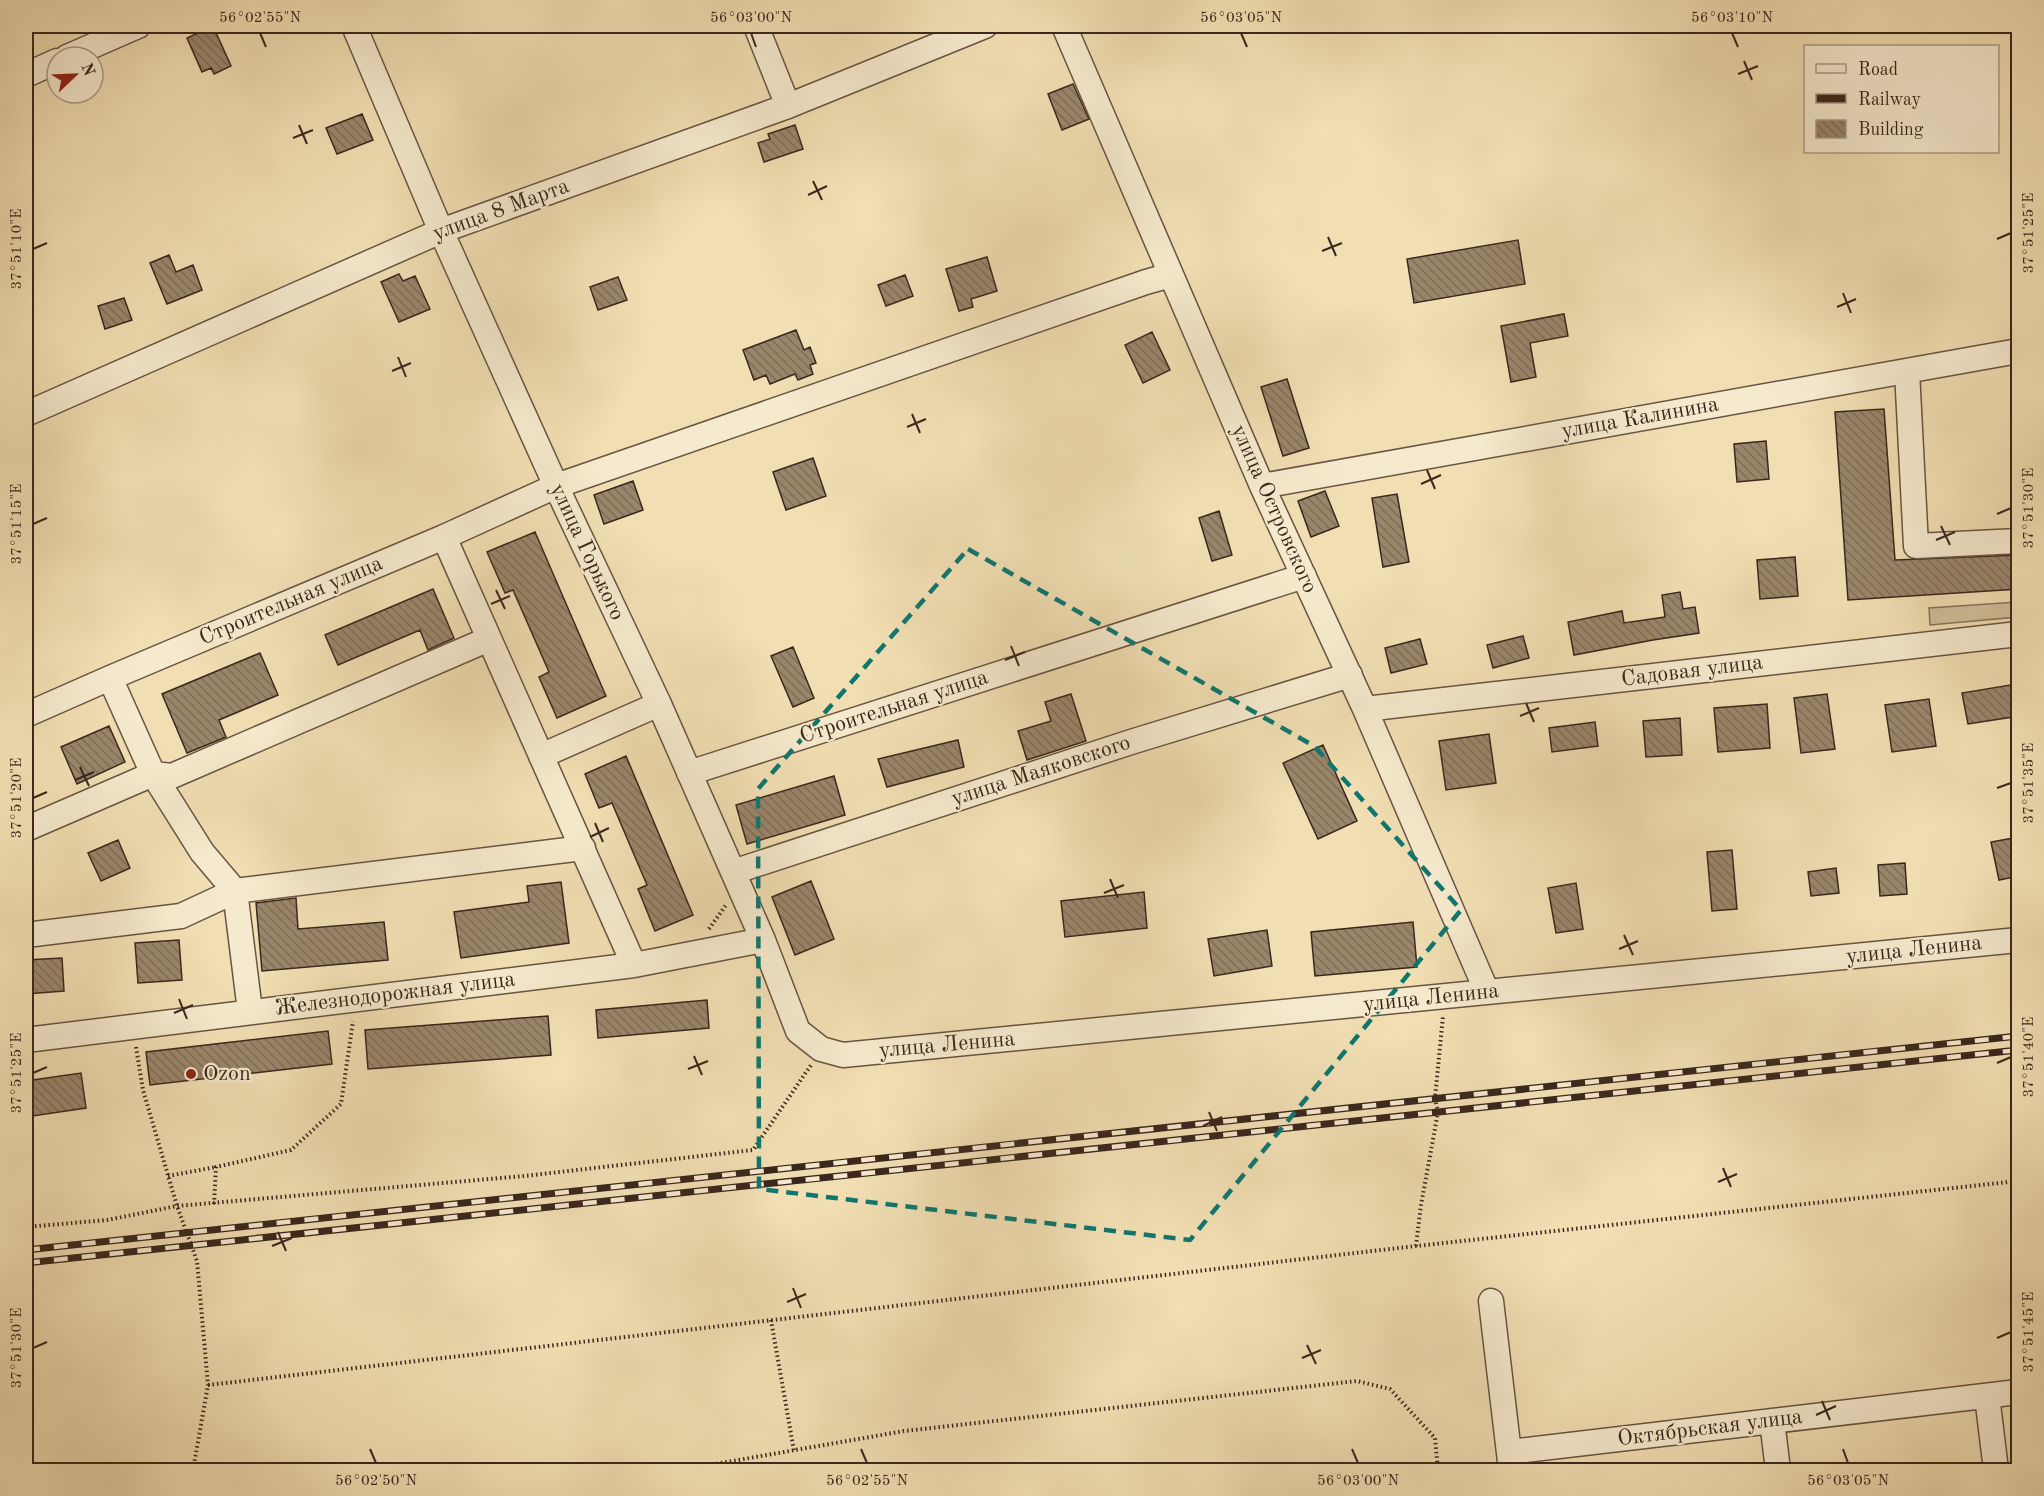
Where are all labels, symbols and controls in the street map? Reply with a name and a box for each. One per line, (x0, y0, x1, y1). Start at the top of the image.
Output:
text: 56°02'55"N (219, 11, 301, 26)
text: 56°03'00"N (710, 11, 792, 26)
text: 56°03'05"N (1200, 11, 1282, 26)
text: 56°03'10"N (1691, 11, 1773, 26)
north arrow (45, 45, 105, 105)
legend (1804, 45, 1999, 153)
text: N (77, 61, 97, 79)
text: Road (1858, 61, 1898, 79)
text: Railway (1858, 91, 1921, 109)
text: Building (1858, 121, 1924, 139)
street label: улица 8 Марта (430, 175, 572, 245)
text: 37°51'25"E (2022, 193, 2037, 273)
text: 37°51'10"E (10, 209, 25, 289)
street label: улица Калинина (1560, 393, 1720, 443)
street label: улица Островского (1227, 422, 1321, 596)
text: 37°51'30"E (2022, 468, 2037, 548)
street label: улица Горького (546, 480, 628, 624)
text: 37°51'15"E (10, 484, 25, 564)
street label: Строительная улица (196, 552, 386, 650)
street label: Садовая улица (1620, 651, 1764, 691)
street label: Строительная улица (797, 666, 991, 748)
street label: улица Маяковского (949, 732, 1133, 810)
text: 37°51'35"E (2022, 743, 2037, 823)
text: 37°51'20"E (10, 758, 25, 838)
street label: улица Ленина (1845, 932, 1983, 968)
street label: Железнодорожная улица (274, 968, 517, 1020)
street label: улица Ленина (1362, 980, 1500, 1016)
text: 37°51'40"E (2022, 1017, 2037, 1097)
street label: улица Ленина (878, 1028, 1016, 1062)
text: 37°51'25"E (10, 1033, 25, 1113)
place label: Ozon (203, 1063, 251, 1085)
marker: Ozon (184, 1067, 198, 1081)
text: 37°51'45"E (2022, 1292, 2037, 1372)
text: 37°51'30"E (10, 1308, 25, 1388)
street label: Октябрьская улица (1616, 1406, 1804, 1450)
text: 56°02'50"N (335, 1474, 417, 1489)
text: 56°02'55"N (826, 1474, 908, 1489)
text: 56°03'00"N (1317, 1474, 1399, 1489)
text: 56°03'05"N (1807, 1474, 1889, 1489)

